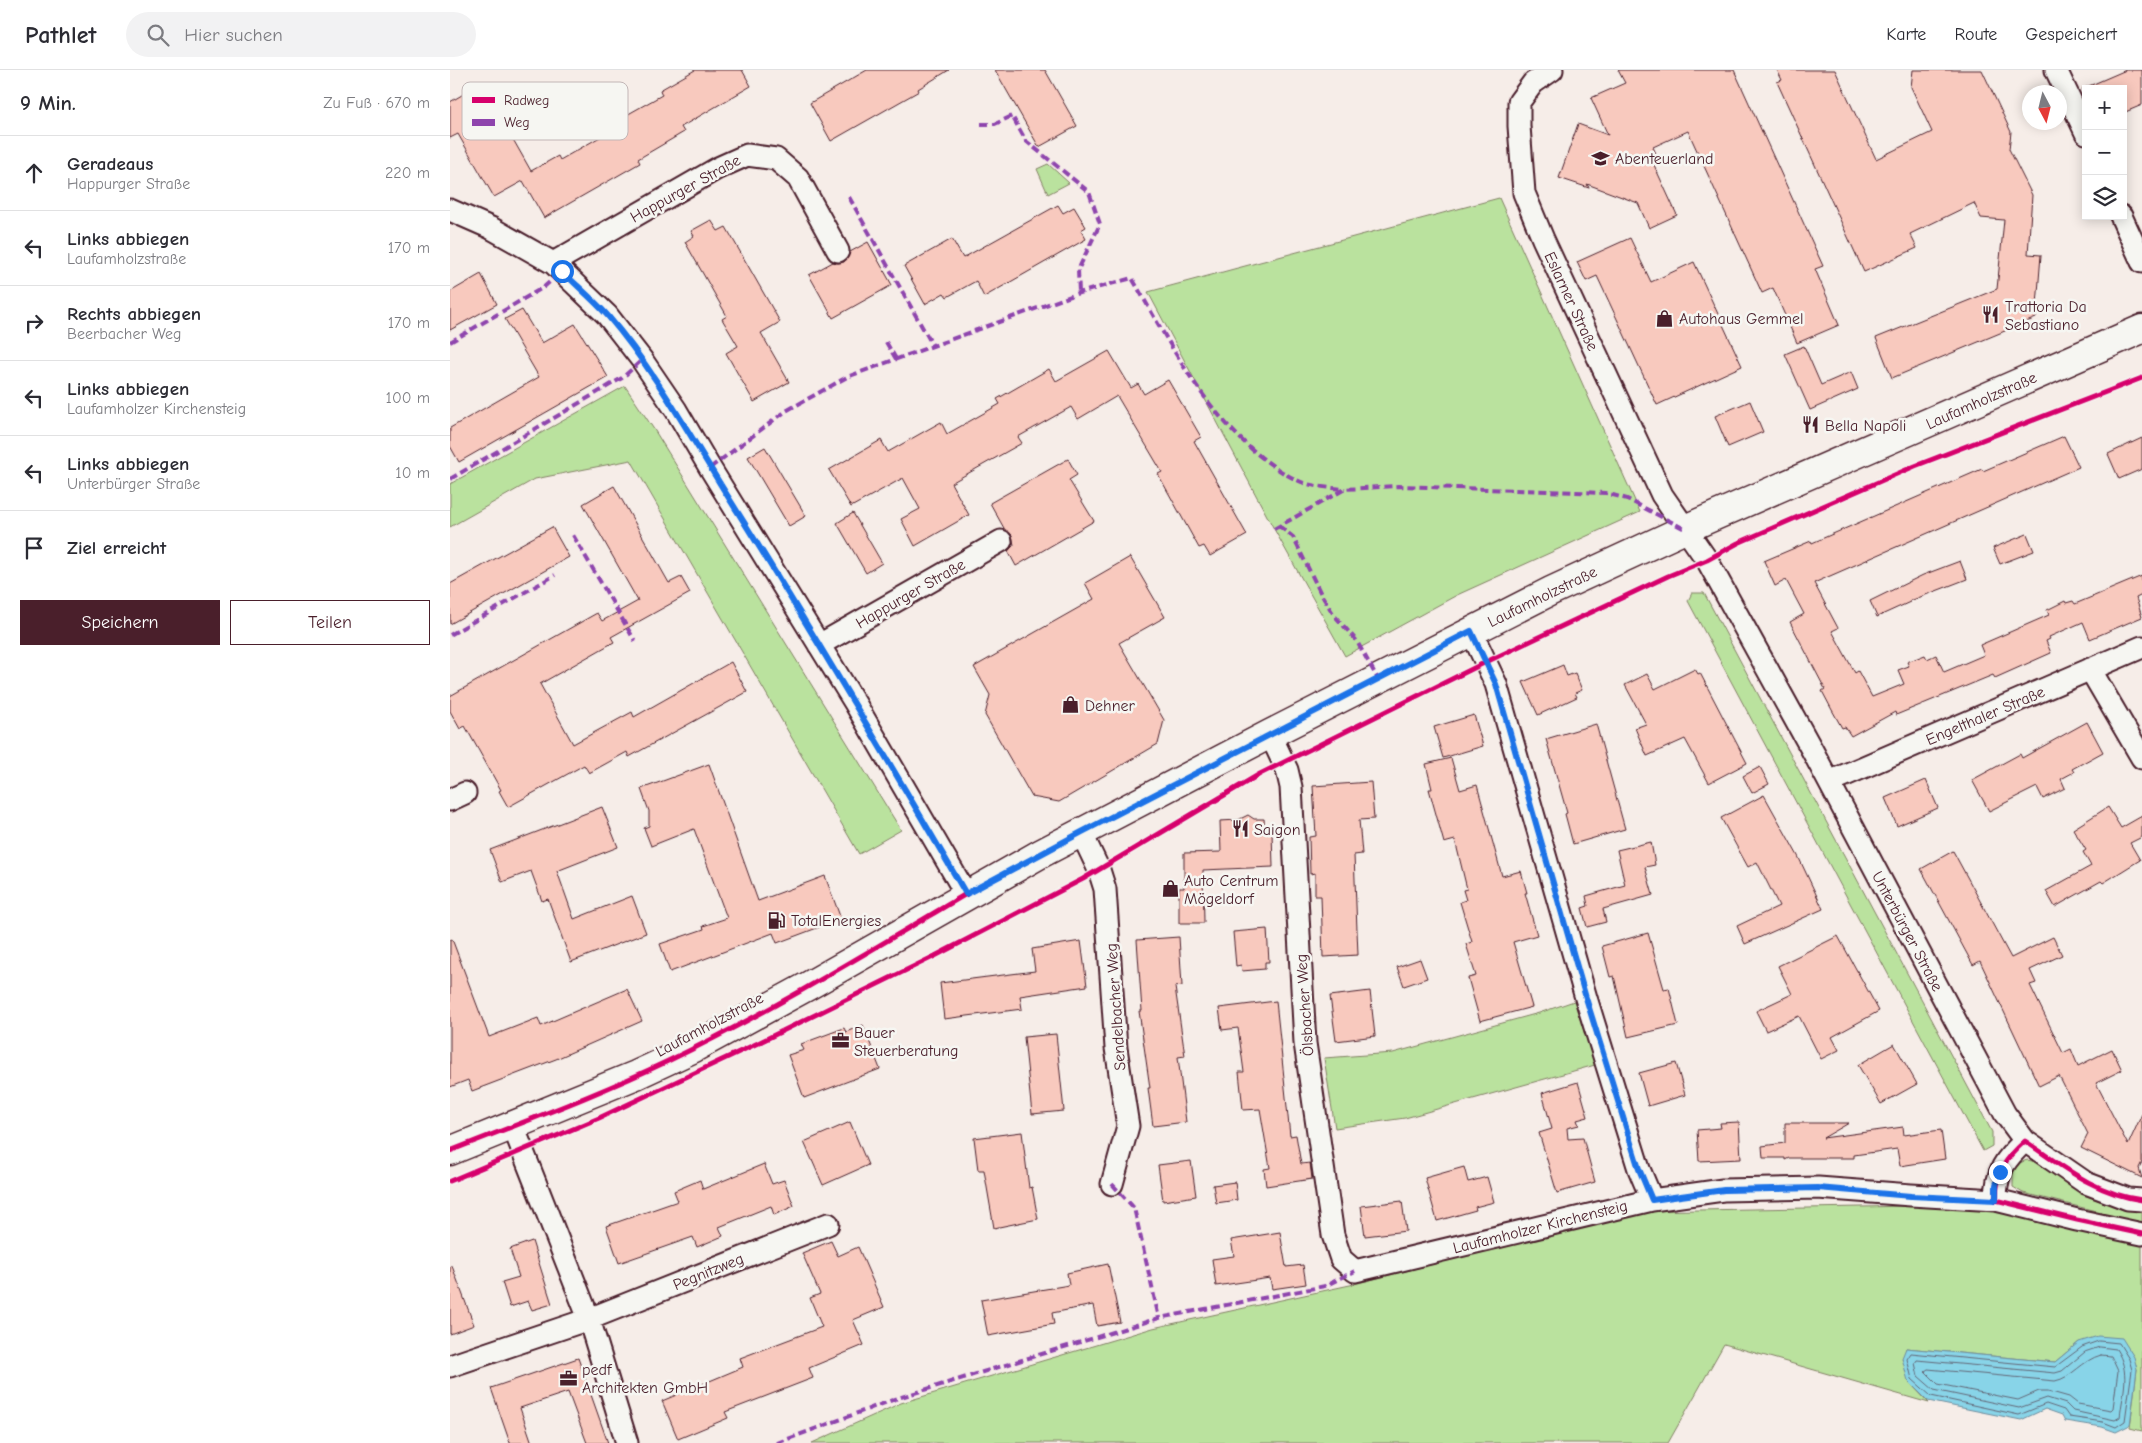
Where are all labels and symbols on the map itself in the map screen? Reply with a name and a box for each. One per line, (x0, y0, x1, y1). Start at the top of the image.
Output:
legend (462, 82, 628, 140)
north arrow (2022, 85, 2067, 130)
text: Radweg (504, 92, 549, 109)
text: Weg (504, 114, 530, 131)
school or university icon: Abenteuerland (1591, 148, 1611, 168)
place label: Abenteuerland (1615, 150, 1713, 168)
street label: Happurger Straße (627, 151, 744, 227)
street label: Eslarner Straße (1540, 249, 1602, 354)
route start (551, 260, 574, 283)
place label: Trattoria Da Sebastiano (2005, 298, 2087, 334)
restaurant icon: Trattoria Da Sebastiano (1981, 305, 2001, 325)
shop icon: Autohaus Gemmel (1655, 308, 1675, 328)
place label: Autohaus Gemmel (1679, 310, 1804, 328)
street label: Laufamholzstraße (1923, 368, 2040, 433)
restaurant icon: Bella Napoli (1801, 415, 1821, 435)
place label: Bella Napoli (1825, 417, 1906, 435)
street label: Happurger Straße (853, 555, 968, 632)
street label: Laufamholzstraße (1485, 563, 1600, 631)
street label: Engelthaler Straße (1923, 683, 2047, 749)
shop icon: Dehner (1061, 695, 1081, 715)
place label: Dehner (1085, 697, 1136, 715)
restaurant icon: Saigon (1230, 819, 1250, 839)
place label: Saigon (1254, 821, 1301, 839)
street label: Unterbürger Straße (1868, 868, 1946, 995)
place label: Auto Centrum Mögeldorf (1184, 872, 1278, 908)
shop icon: Auto Centrum Mögeldorf (1160, 879, 1180, 899)
fuel station icon: TotalEnergies (767, 910, 787, 930)
place label: TotalEnergies (791, 912, 882, 930)
street label: Sendelbacher Weg (1103, 943, 1129, 1071)
street label: Ölsbacher Weg (1292, 953, 1318, 1057)
street label: Laufamholzstraße (653, 989, 766, 1061)
place label: Bauer Steuerberatung (854, 1024, 958, 1060)
office icon: Bauer Steuerberatung (830, 1031, 850, 1051)
route end (1989, 1161, 2012, 1184)
street label: Laufamholzer Kirchensteig (1451, 1197, 1629, 1257)
street label: Pegnitzweg (670, 1250, 746, 1294)
place label: pedf Architekten GmbH (582, 1361, 708, 1397)
office icon: pedf Architekten GmbH (558, 1368, 578, 1388)

